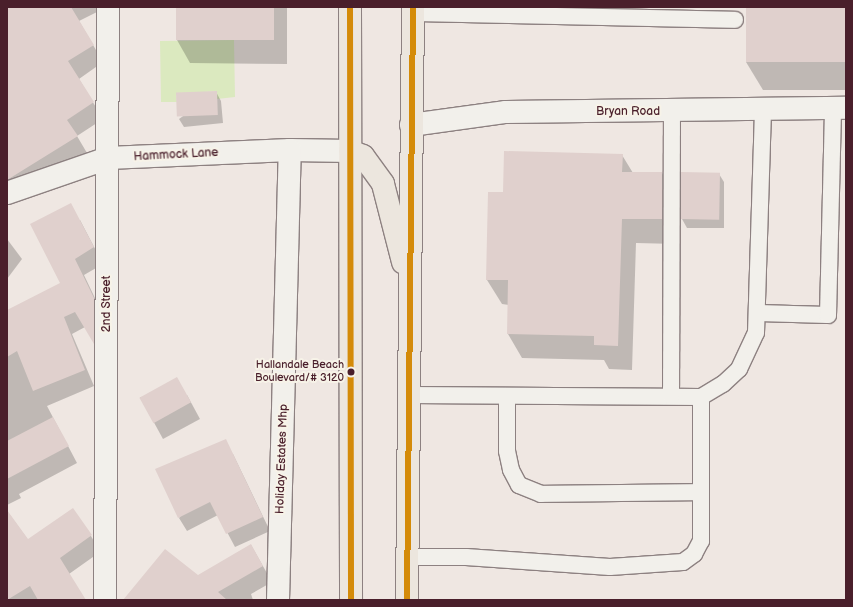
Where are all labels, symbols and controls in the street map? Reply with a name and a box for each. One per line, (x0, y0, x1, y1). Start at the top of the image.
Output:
street label: Bryan Road (596, 105, 660, 119)
street label: Hammock Lane (133, 146, 219, 164)
street label: 2nd Street (100, 276, 114, 332)
place label: Hallandale Beach Boulevard/# 3120 (255, 359, 344, 385)
marker: Hallandale Beach Boulevard/# 3120 (346, 367, 356, 377)
street label: Holiday Estates Mhp (273, 403, 291, 515)

